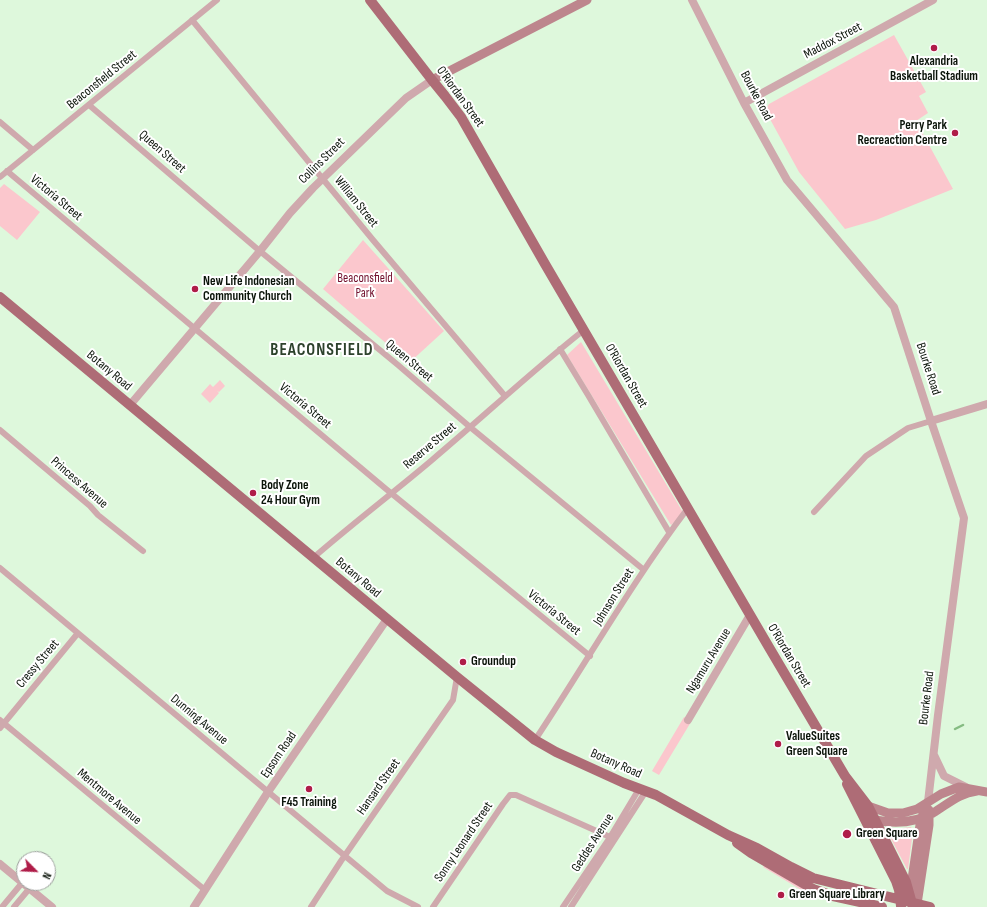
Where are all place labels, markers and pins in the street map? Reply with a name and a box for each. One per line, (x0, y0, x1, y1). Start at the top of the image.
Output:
marker: Alexandria Basketball Stadium (929, 43, 939, 53)
place label: Alexandria Basketball Stadium (890, 54, 978, 85)
place label: Perry Park Recreaction Centre (857, 118, 947, 149)
marker: Perry Park Recreaction Centre (950, 128, 960, 138)
place label: New Life Indonesian Community Church (203, 274, 295, 305)
marker: New Life Indonesian Community Church (190, 284, 200, 294)
place label: Body Zone 24 Hour Gym (261, 478, 320, 509)
marker: Body Zone 24 Hour Gym (248, 488, 258, 498)
place label: Groundup (471, 654, 516, 670)
marker: Groundup (458, 657, 468, 667)
place label: ValueSuites Green Square (786, 729, 848, 760)
marker: ValueSuites Green Square (773, 739, 783, 749)
marker: F45 Training (304, 784, 314, 794)
place label: F45 Training (281, 795, 337, 811)
place label: Green Square (856, 826, 918, 842)
marker: Green Square (841, 828, 853, 840)
place label: Green Square Library (789, 887, 885, 903)
marker: Green Square Library (776, 890, 786, 900)

